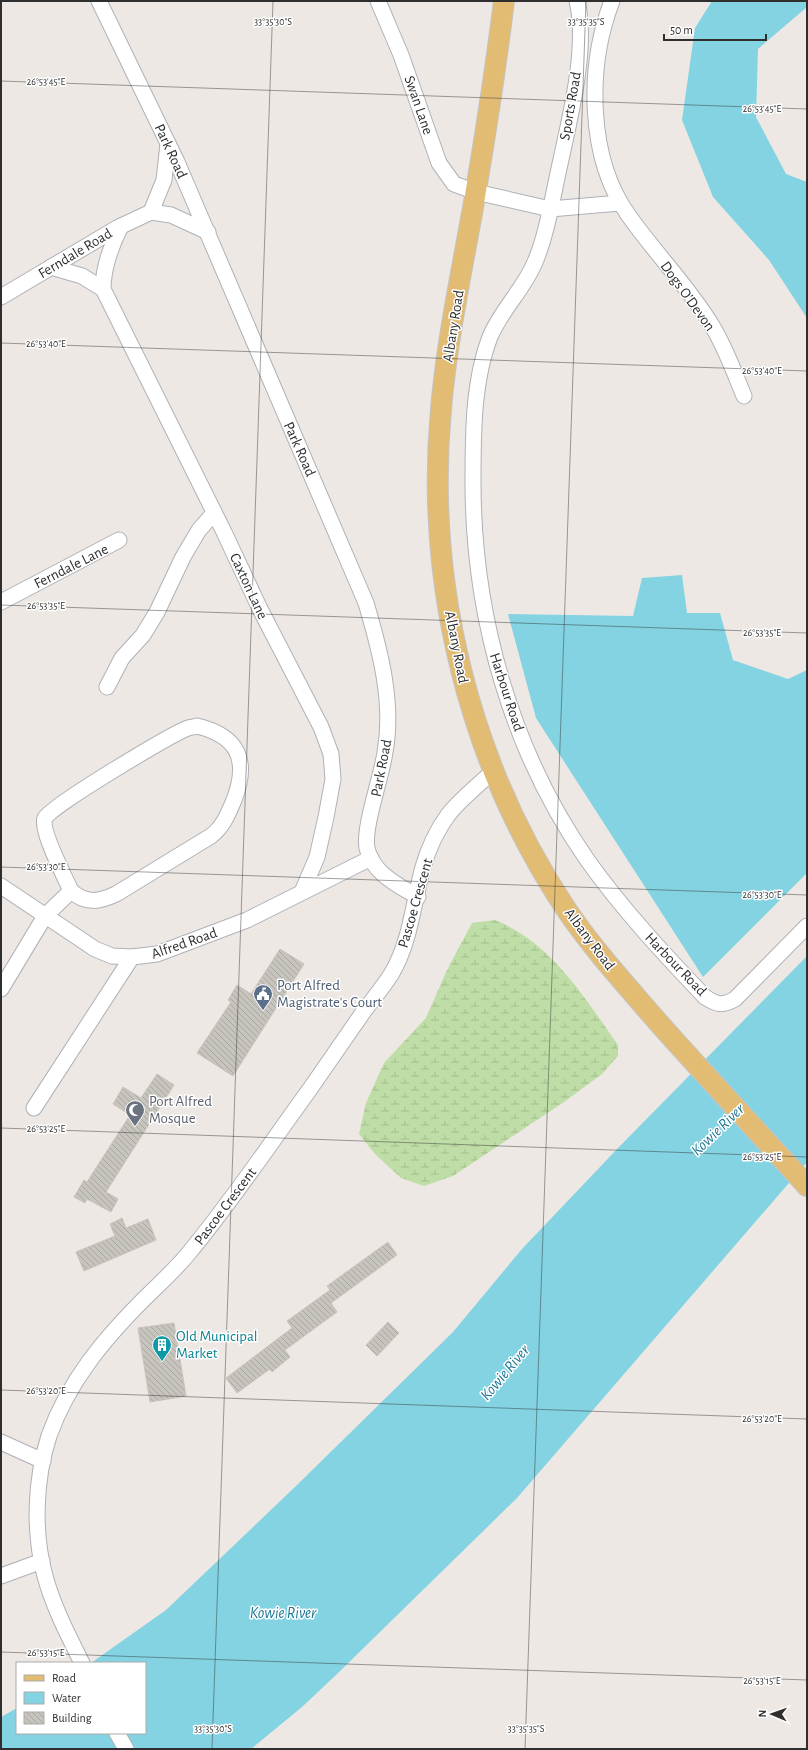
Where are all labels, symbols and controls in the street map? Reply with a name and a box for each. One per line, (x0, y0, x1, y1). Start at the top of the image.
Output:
scale bar (664, 16, 766, 42)
text: 33°35'30"S (254, 17, 292, 27)
text: 33°35'35"S (568, 17, 605, 27)
text: 50 m (670, 24, 693, 36)
street label: Sports Road (557, 70, 584, 142)
street label: Swan Lane (401, 74, 436, 137)
text: 26°53'45"E (27, 77, 66, 87)
text: 26°53'45"E (743, 104, 782, 114)
street label: Park Road (151, 122, 190, 181)
street label: Ferndale Road (36, 225, 115, 281)
street label: Dogs O'Devon (657, 259, 718, 334)
street label: Albany Road (440, 289, 467, 363)
text: 26°53'40"E (26, 339, 66, 349)
text: 26°53'40"E (742, 366, 782, 376)
street label: Park Road (281, 420, 318, 479)
street label: Ferndale Lane (32, 541, 111, 592)
street label: Caxton Lane (227, 551, 270, 622)
text: 26°53'35"E (27, 601, 65, 611)
street label: Albany Road (442, 610, 471, 685)
text: 26°53'35"E (743, 628, 781, 638)
street label: Harbour Road (487, 651, 526, 733)
street label: Park Road (369, 738, 394, 798)
street label: Pascoe Crescent (396, 856, 435, 950)
text: 26°53'30"E (26, 862, 66, 872)
text: 26°53'30"E (742, 890, 782, 900)
street label: Albany Road (562, 906, 618, 973)
street label: Alfred Road (149, 925, 219, 962)
street label: Harbour Road (642, 930, 709, 999)
place label: Port Alfred Magistrate's Court (277, 978, 382, 1010)
public building icon: Port Alfred Magistrate's Court (252, 983, 274, 1011)
place label: Port Alfred Mosque (149, 1094, 212, 1126)
mosque icon: Port Alfred Mosque (124, 1099, 146, 1127)
water label: Kowie River (688, 1100, 748, 1159)
text: 26°53'25"E (27, 1124, 65, 1134)
text: 26°53'25"E (743, 1152, 781, 1162)
street label: Pascoe Crescent (192, 1165, 259, 1248)
place label: Old Municipal Market (176, 1329, 258, 1361)
building icon: Old Municipal Market (151, 1334, 173, 1362)
water label: Kowie River (477, 1341, 533, 1403)
text: 26°53'20"E (26, 1386, 66, 1396)
text: 26°53'20"E (742, 1414, 782, 1424)
water label: Kowie River (250, 1605, 317, 1621)
text: 26°53'15"E (27, 1648, 65, 1658)
legend (16, 1662, 146, 1734)
text: Road (52, 1672, 76, 1684)
text: 26°53'15"E (743, 1676, 781, 1686)
text: Water (52, 1692, 81, 1704)
north arrow (752, 1694, 792, 1734)
text: N (757, 1710, 768, 1718)
text: Building (52, 1712, 92, 1724)
text: 33°35'30"S (194, 1724, 232, 1734)
text: 33°35'35"S (508, 1724, 545, 1734)

